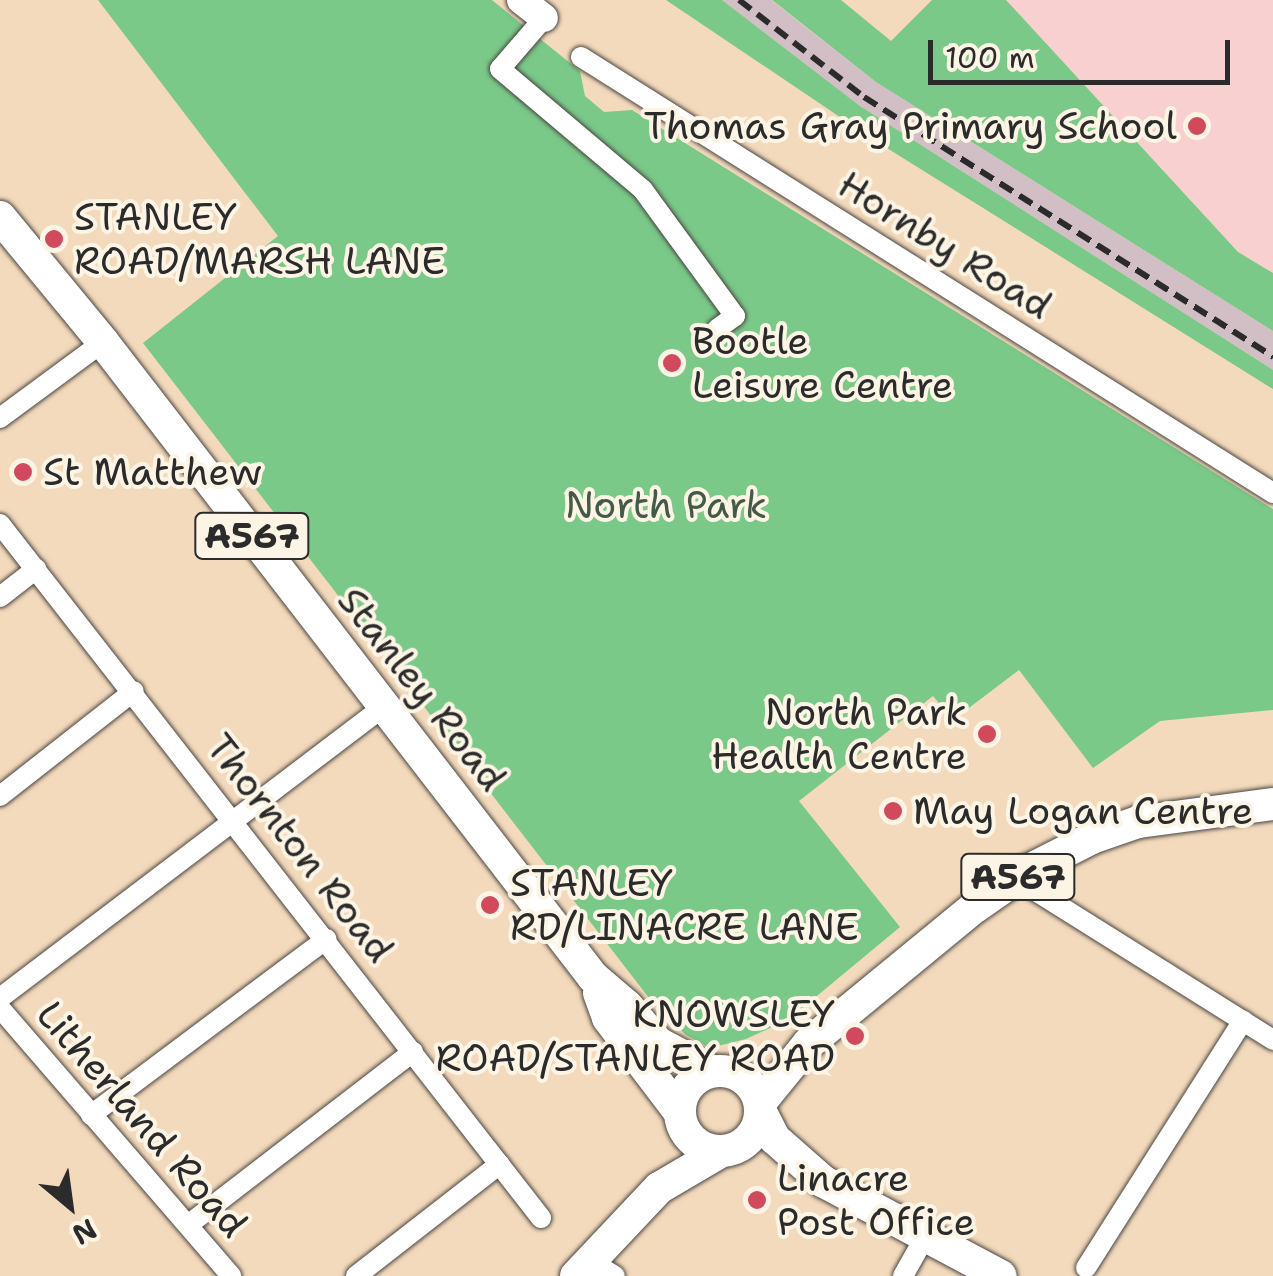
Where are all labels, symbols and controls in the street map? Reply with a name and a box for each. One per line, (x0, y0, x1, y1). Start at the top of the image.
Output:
scale bar (933, 20, 1236, 82)
text: 100 m (945, 37, 1035, 78)
place label: Thomas Gray Primary School (644, 103, 1177, 149)
marker: Thomas Gray Primary School (1186, 115, 1208, 137)
street label: Hornby Road (830, 161, 1060, 329)
place label: STANLEY ROAD/MARSH LANE (74, 194, 445, 284)
marker: STANLEY ROAD/MARSH LANE (43, 228, 65, 250)
place label: Bootle Leisure Centre (692, 318, 953, 408)
marker: Bootle Leisure Centre (661, 352, 683, 374)
place label: St Matthew (43, 449, 262, 495)
marker: St Matthew (12, 461, 34, 483)
park label: North Park (565, 482, 767, 528)
road number: A567 (192, 506, 312, 566)
street label: Stanley Road (328, 578, 516, 800)
place label: North Park Health Centre (711, 689, 967, 778)
marker: North Park Health Centre (976, 723, 998, 745)
street label: Thornton Road (197, 725, 403, 971)
place label: May Logan Centre (913, 788, 1253, 834)
marker: May Logan Centre (882, 800, 904, 822)
road number: A567 (958, 847, 1078, 907)
place label: STANLEY RD/LINACRE LANE (510, 860, 859, 949)
marker: STANLEY RD/LINACRE LANE (479, 894, 501, 916)
place label: KNOWSLEY ROAD/STANLEY ROAD (435, 991, 835, 1080)
street label: Litherland Road (27, 992, 257, 1246)
marker: KNOWSLEY ROAD/STANLEY ROAD (844, 1025, 866, 1047)
place label: Linacre Post Office (777, 1155, 975, 1244)
north arrow (20, 1156, 120, 1256)
marker: Linacre Post Office (746, 1189, 768, 1211)
text: N (66, 1210, 103, 1254)

